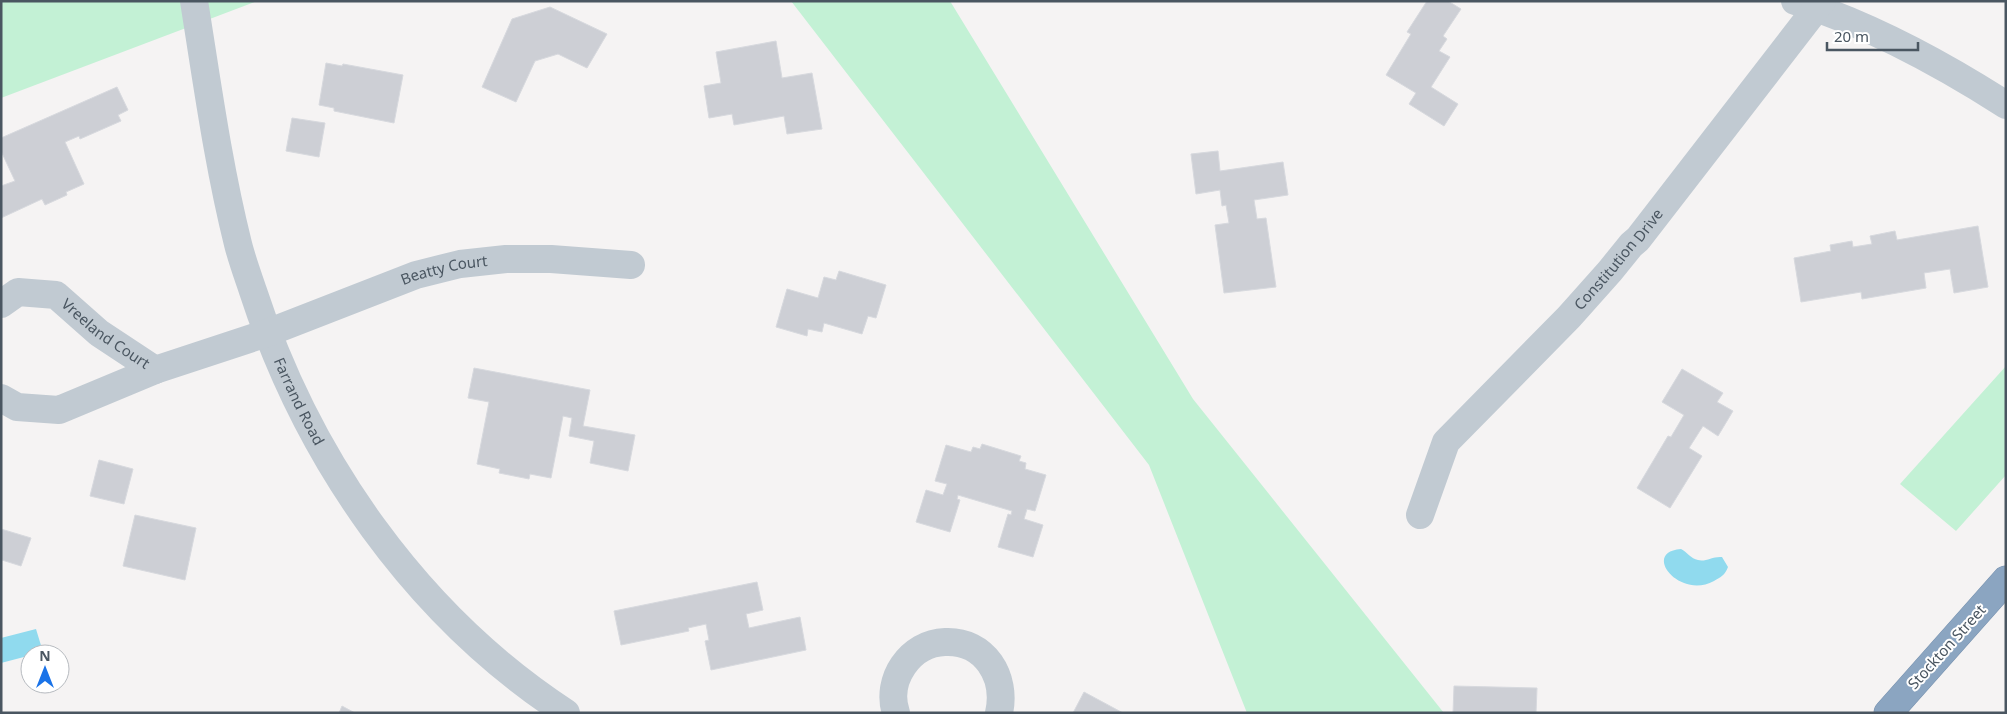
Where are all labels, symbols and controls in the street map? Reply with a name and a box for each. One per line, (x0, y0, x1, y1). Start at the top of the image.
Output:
scale bar (1827, 20, 1918, 52)
text: 20 m (1834, 26, 1869, 46)
street label: Constitution Drive (1569, 204, 1667, 314)
street label: Beatty Court (397, 250, 489, 289)
street label: Vreeland Court (58, 293, 154, 373)
street label: Farrand Road (270, 354, 329, 448)
street label: Stockton Street (1903, 599, 1990, 693)
north arrow (20, 644, 70, 694)
text: N (39, 646, 51, 665)

